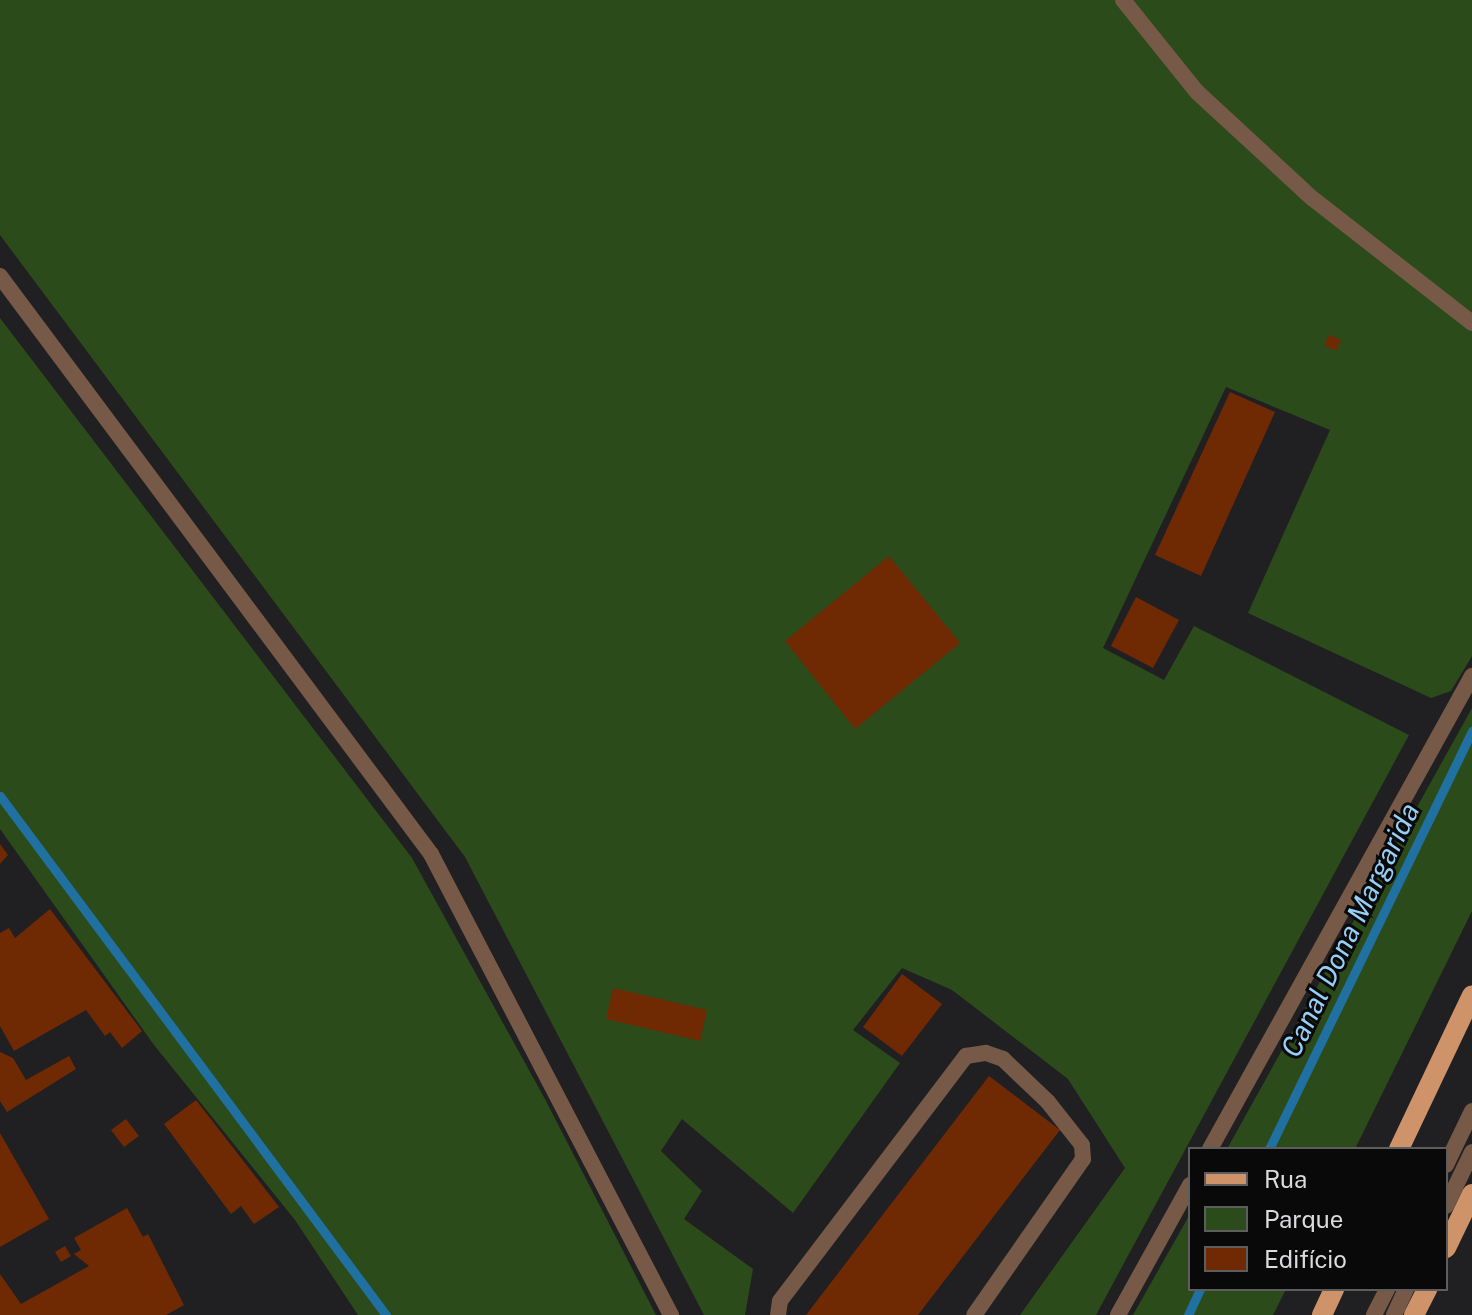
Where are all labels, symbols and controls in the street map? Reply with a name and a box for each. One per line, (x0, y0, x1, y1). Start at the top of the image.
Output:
water label: Canal Dona Margarida (1274, 797, 1426, 1063)
legend (1188, 1147, 1448, 1291)
text: Rua (1264, 1165, 1307, 1193)
text: Parque (1264, 1205, 1343, 1233)
text: Edifício (1264, 1245, 1347, 1273)

